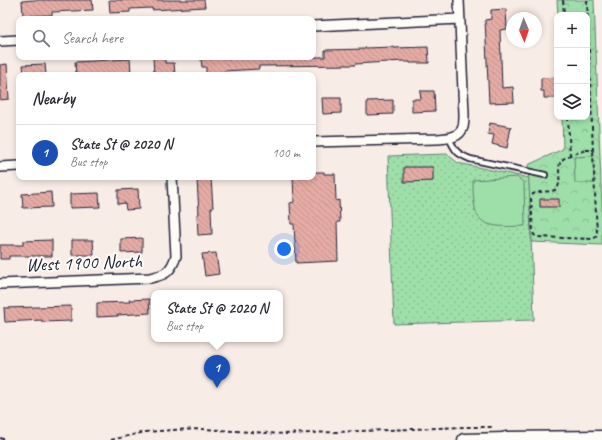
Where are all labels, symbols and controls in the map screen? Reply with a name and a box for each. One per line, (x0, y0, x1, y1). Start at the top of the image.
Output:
north arrow (506, 12, 542, 48)
map controls (554, 12, 590, 120)
button: + (554, 12, 590, 48)
search box (16, 16, 316, 60)
icon: search (30, 27, 52, 49)
text: Search here (62, 29, 123, 48)
button: − (554, 48, 590, 84)
button: layers (554, 84, 590, 120)
text: Nearby (32, 88, 75, 109)
text: State St @ 2020 N (70, 135, 172, 154)
text: 1 (42, 145, 48, 161)
text: 100 m (272, 145, 300, 161)
text: Bus stop (70, 154, 107, 170)
your location (274, 239, 294, 259)
street label: West 1900 North (26, 249, 143, 277)
popup (151, 290, 283, 342)
text: State St @ 2020 N (166, 299, 268, 318)
text: Bus stop (166, 318, 203, 334)
pin: 1 (204, 355, 230, 388)

